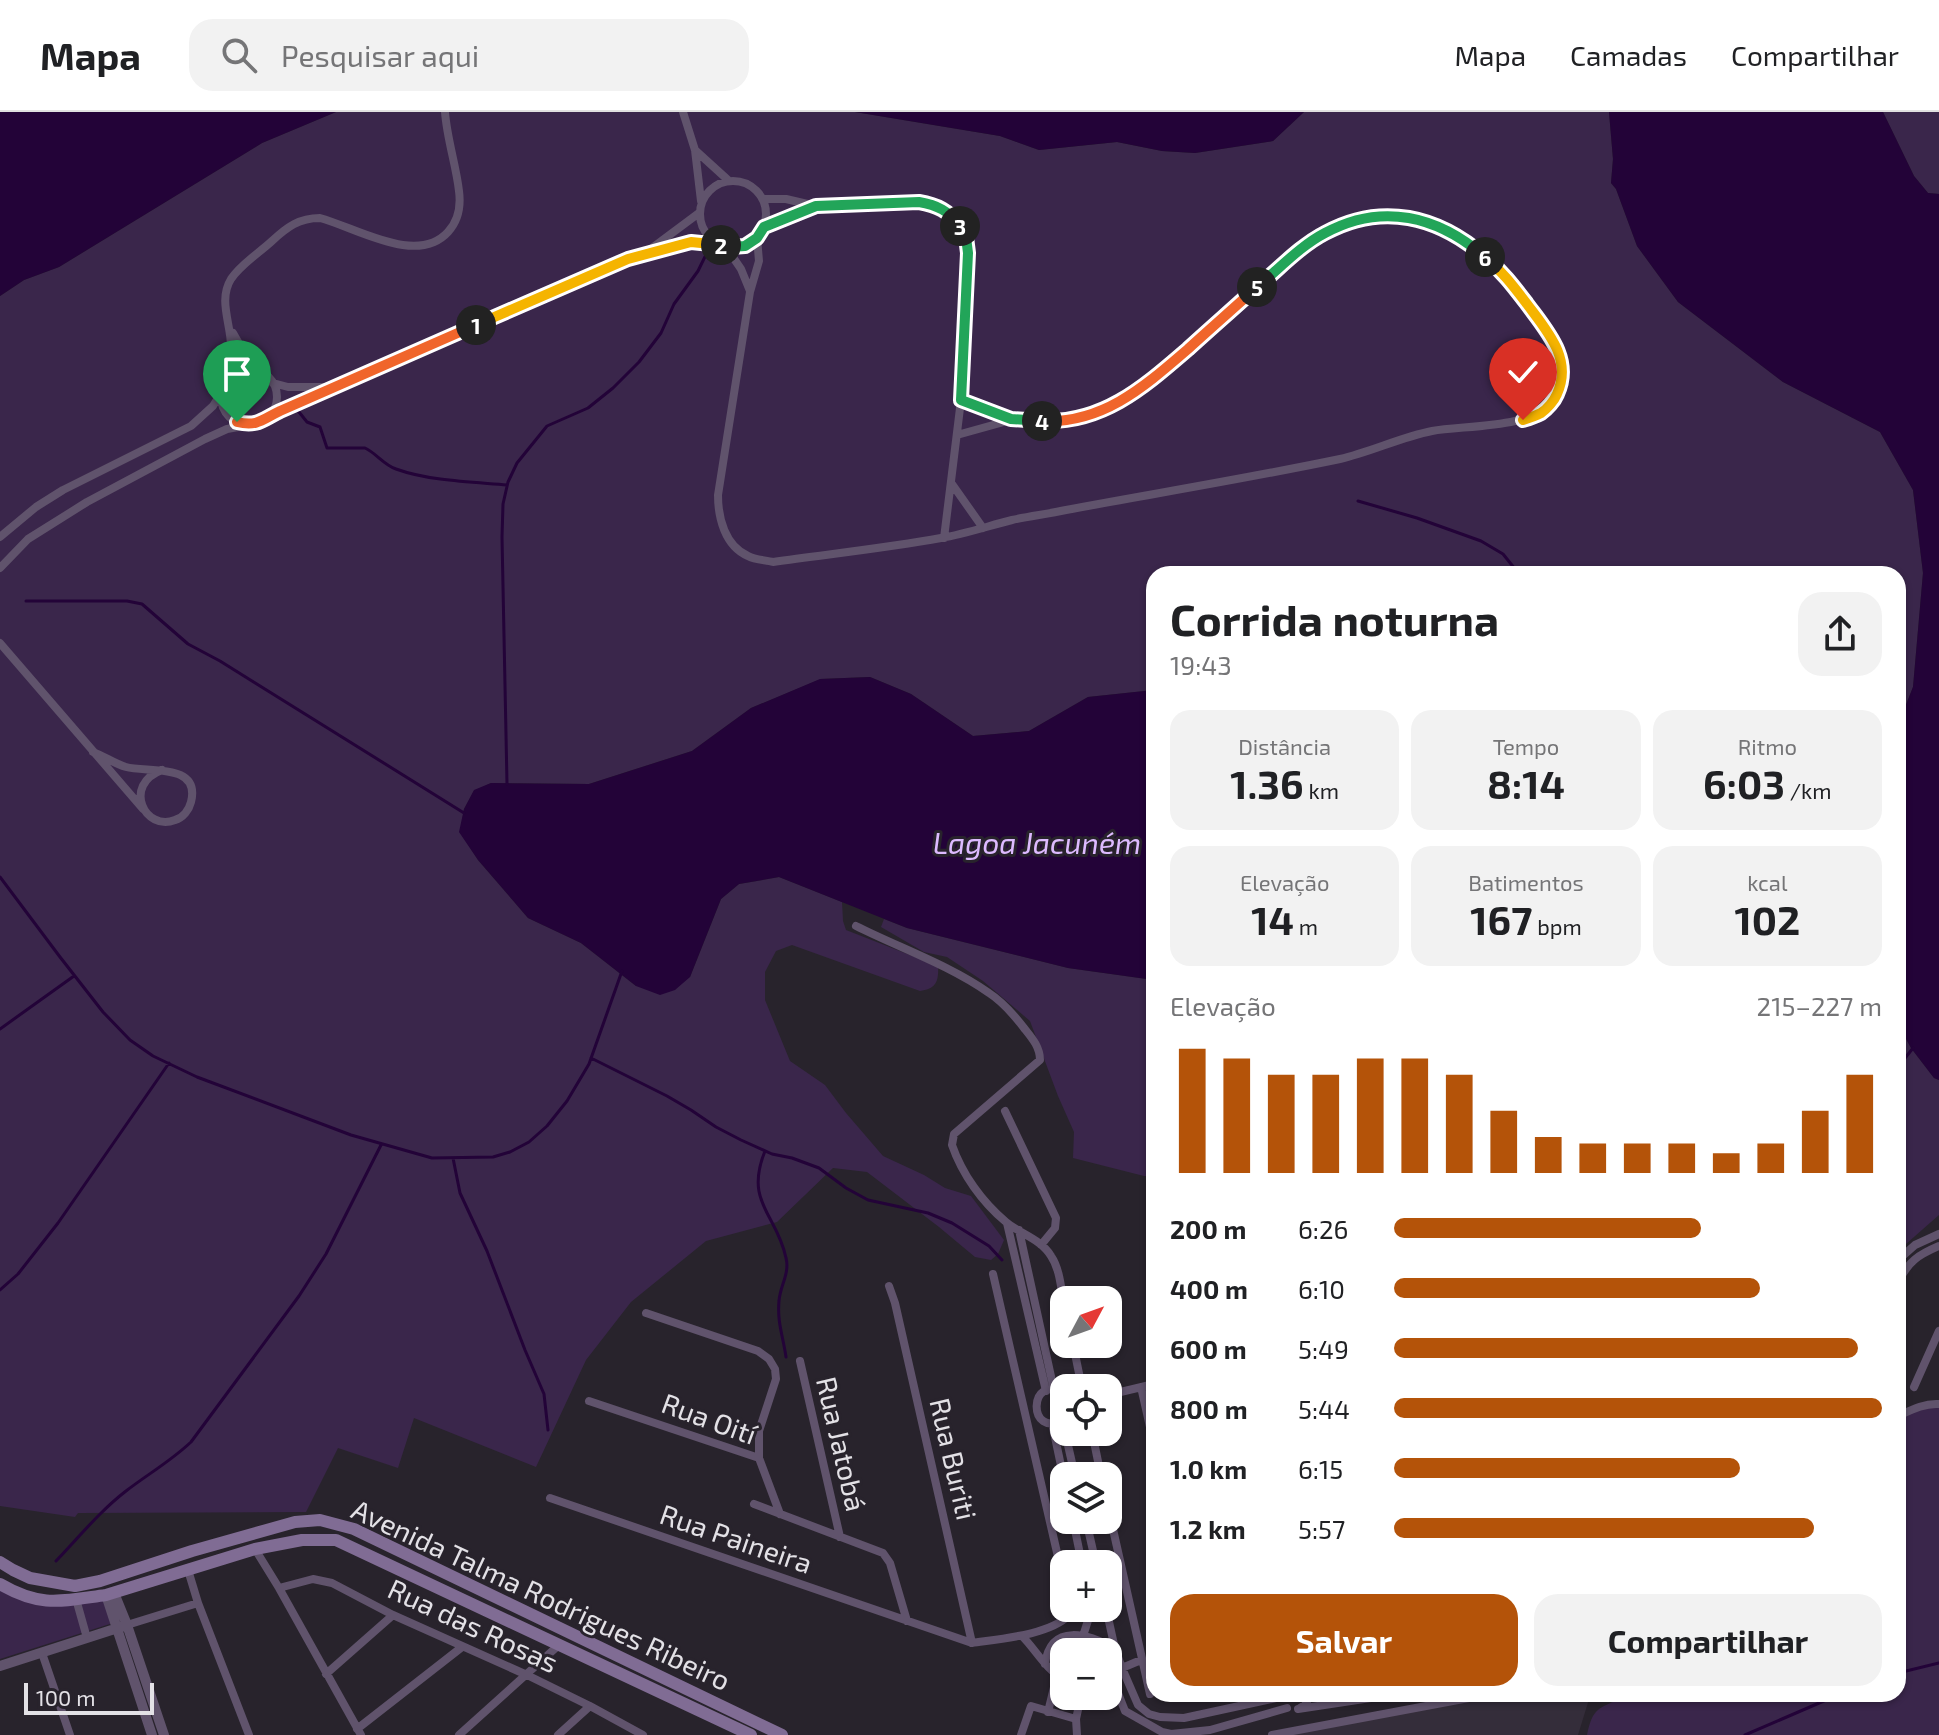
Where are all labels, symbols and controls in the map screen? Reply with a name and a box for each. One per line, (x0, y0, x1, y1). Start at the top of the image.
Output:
search box (189, 19, 749, 91)
text: Mapa (40, 32, 141, 78)
icon: search (217, 33, 261, 77)
text: Pesquisar aqui (281, 37, 479, 73)
text: Mapa (1455, 38, 1526, 72)
text: Camadas (1570, 38, 1687, 72)
text: Compartilhar (1731, 38, 1899, 72)
pin: 3 (940, 206, 980, 246)
text: 3 (954, 213, 966, 239)
pin: 2 (701, 225, 741, 265)
text: 2 (715, 232, 727, 258)
pin: 6 (1465, 237, 1505, 277)
text: 6 (1479, 244, 1491, 270)
pin: 5 (1237, 267, 1277, 307)
text: 5 (1251, 274, 1263, 300)
pin: 1 (456, 305, 496, 345)
text: 1 (471, 312, 481, 338)
pin (1489, 338, 1557, 420)
pin (203, 340, 271, 422)
icon: check (1501, 350, 1545, 394)
icon: arrive (215, 352, 259, 396)
pin: 4 (1022, 401, 1062, 441)
text: 4 (1035, 408, 1049, 434)
text: Corrida noturna (1170, 592, 1499, 645)
button: share (1798, 592, 1882, 676)
text: 19:43 (1170, 649, 1232, 680)
text: Distância (1238, 733, 1331, 759)
text: Tempo (1493, 733, 1559, 759)
text: Ritmo (1738, 733, 1797, 759)
text: 1.36 (1230, 759, 1304, 807)
text: 8:14 (1487, 759, 1565, 807)
text: 6:03 (1703, 759, 1785, 807)
text: km (1304, 777, 1339, 803)
text: /km (1785, 777, 1832, 803)
water label: Lagoa Jacuném (933, 824, 1141, 860)
text: Elevação (1240, 869, 1329, 895)
text: Batimentos (1468, 869, 1584, 895)
text: kcal (1747, 869, 1787, 895)
text: 14 (1251, 895, 1294, 943)
text: 167 (1470, 895, 1532, 943)
text: 102 (1734, 895, 1800, 943)
text: m (1294, 913, 1318, 939)
text: bpm (1532, 913, 1582, 939)
text: Elevação (1170, 990, 1276, 1021)
text: 215–227 m (1757, 990, 1882, 1021)
text: 200 m (1170, 1213, 1246, 1244)
text: 6:26 (1298, 1213, 1349, 1244)
text: 400 m (1170, 1273, 1248, 1304)
text: 6:10 (1298, 1273, 1345, 1304)
north arrow (1050, 1286, 1122, 1358)
map controls (1050, 1286, 1122, 1710)
text: 600 m (1170, 1333, 1247, 1364)
text: 5:49 (1298, 1333, 1349, 1364)
street label: Rua Jatobá (810, 1373, 874, 1514)
button: locate (1050, 1374, 1122, 1446)
street label: Rua Oití (657, 1385, 762, 1451)
text: 800 m (1170, 1393, 1248, 1424)
text: 5:44 (1298, 1393, 1350, 1424)
street label: Rua Buriti (923, 1395, 984, 1523)
text: 1.0 km (1170, 1453, 1247, 1484)
text: 6:15 (1298, 1453, 1343, 1484)
button: layers (1050, 1462, 1122, 1534)
street label: Avenida Talma Rodrigues Ribeiro (347, 1491, 736, 1697)
street label: Rua Paineira (656, 1496, 817, 1580)
text: 1.2 km (1170, 1513, 1246, 1544)
text: 5:57 (1298, 1513, 1345, 1544)
button: + (1050, 1550, 1122, 1622)
street label: Rua das Rosas (383, 1571, 564, 1679)
button: Salvar (1170, 1594, 1518, 1686)
button: Compartilhar (1534, 1594, 1882, 1686)
button: − (1050, 1638, 1122, 1710)
scale bar (24, 1679, 154, 1715)
text: 100 m (36, 1684, 95, 1710)

